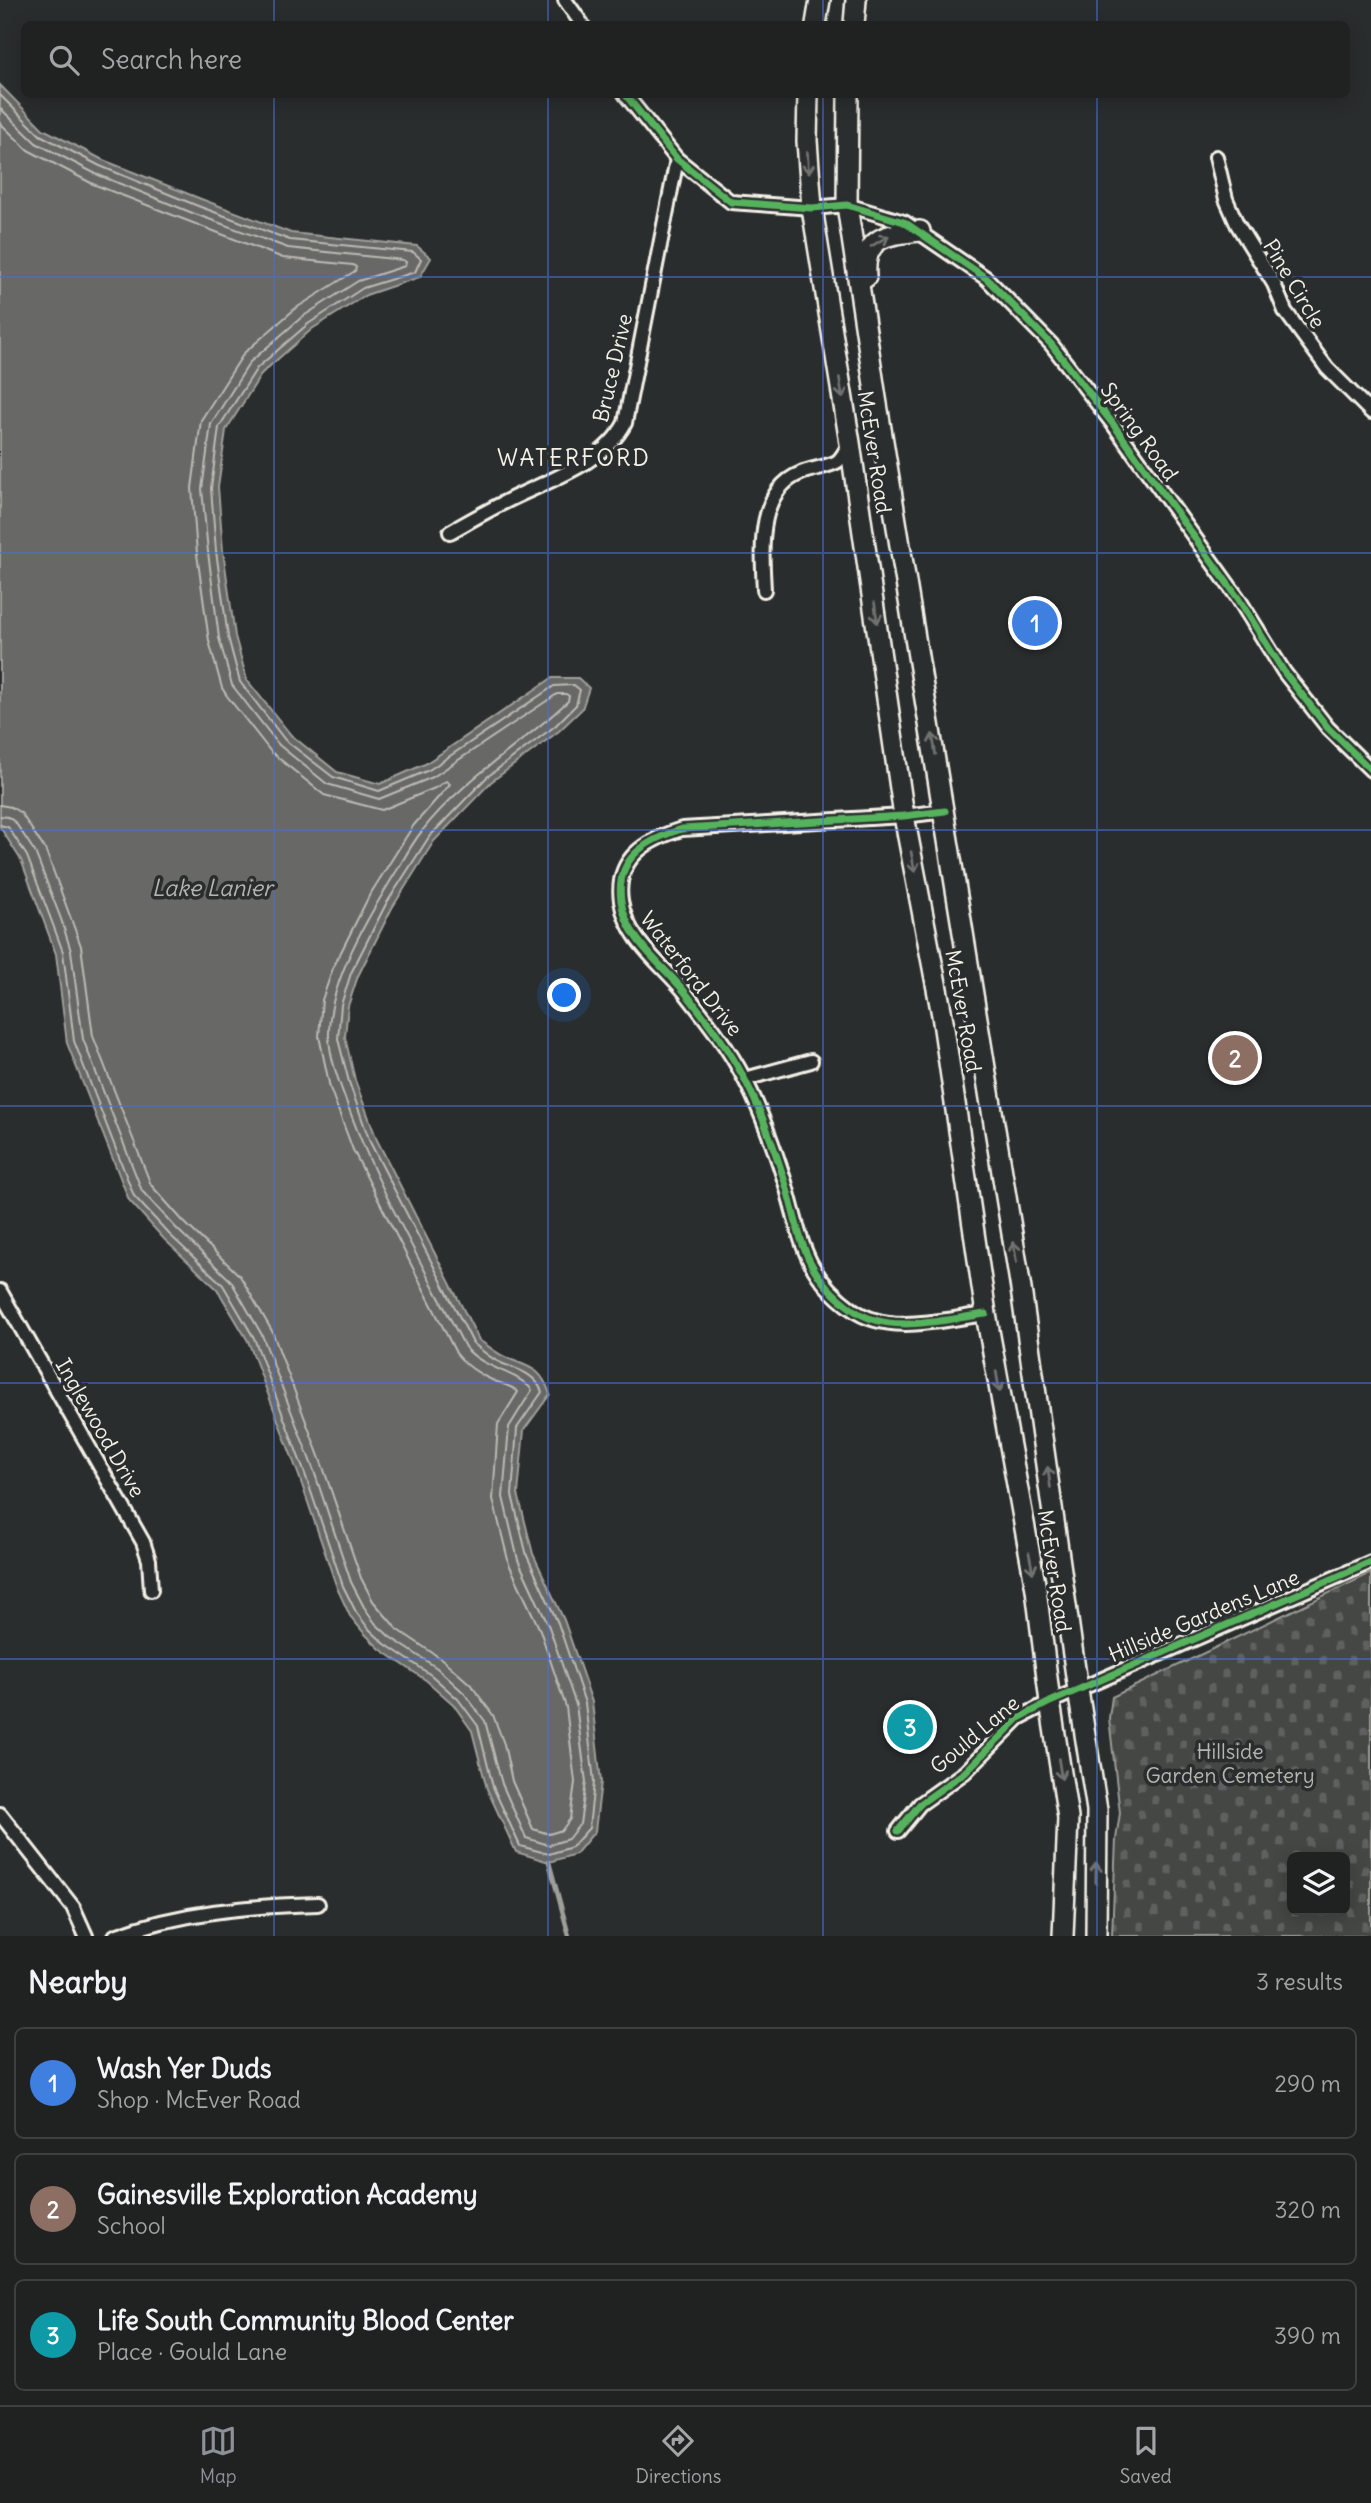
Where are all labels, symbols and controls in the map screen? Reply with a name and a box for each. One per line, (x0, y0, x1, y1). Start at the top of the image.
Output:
search box (21, 21, 1350, 98)
icon: search (45, 41, 83, 79)
text: Search here (101, 43, 242, 76)
one-way arrow (802, 151, 815, 174)
one-way arrow (870, 234, 890, 248)
street label: Pine Circle (1257, 234, 1332, 333)
street label: Bruce Drive (587, 311, 638, 425)
one-way arrow (835, 376, 848, 399)
street label: Spring Road (1095, 377, 1184, 486)
street label: McEver Road (851, 389, 898, 515)
district label: WATERFORD (497, 443, 651, 472)
pin: 1 (1012, 597, 1058, 649)
one-way arrow (870, 601, 883, 623)
one-way arrow (927, 733, 940, 756)
one-way arrow (907, 850, 920, 873)
water label: Lake Lanier (152, 873, 275, 902)
street label: Waterford Drive (634, 906, 748, 1041)
street label: McEver Road (939, 948, 988, 1074)
your location (547, 978, 581, 1012)
pin: 2 (1212, 1032, 1258, 1084)
one-way arrow (1008, 1241, 1021, 1264)
street label: Inglewood Drive (50, 1353, 151, 1502)
one-way arrow (992, 1370, 1005, 1392)
one-way arrow (1042, 1466, 1055, 1489)
street label: McEver Road (1031, 1508, 1078, 1634)
one-way arrow (1025, 1551, 1038, 1574)
street label: Hillside Gardens Lane (1104, 1563, 1303, 1668)
street label: Gould Lane (925, 1690, 1025, 1780)
pin: 3 (887, 1701, 933, 1753)
park label: Hillside Garden Cemetery (1145, 1738, 1315, 1789)
one-way arrow (1054, 1757, 1067, 1780)
map controls (1287, 1852, 1350, 1915)
button: layers (1287, 1852, 1350, 1915)
one-way arrow (1090, 1862, 1103, 1885)
text: Nearby (28, 1963, 128, 2001)
text: 3 results (1256, 1967, 1343, 1996)
text: Wash Yer Duds (97, 2052, 272, 2085)
text: 1 (48, 2069, 58, 2098)
text: 290 m (1274, 2069, 1341, 2098)
text: Shop · McEver Road (97, 2085, 301, 2114)
text: Gainesville Exploration Academy (97, 2178, 477, 2211)
text: 2 (47, 2195, 59, 2224)
text: 320 m (1275, 2195, 1341, 2224)
text: School (97, 2211, 166, 2240)
text: Life South Community Blood Center (97, 2304, 514, 2337)
text: 3 (46, 2321, 60, 2350)
text: 390 m (1274, 2321, 1341, 2350)
text: Place · Gould Lane (97, 2337, 287, 2366)
tab: Map (199, 2422, 237, 2488)
tab: Directions (636, 2422, 721, 2488)
tab: Saved (1120, 2422, 1172, 2488)

